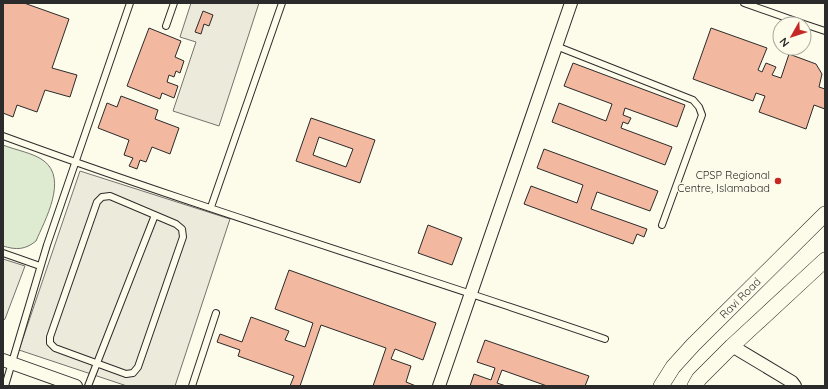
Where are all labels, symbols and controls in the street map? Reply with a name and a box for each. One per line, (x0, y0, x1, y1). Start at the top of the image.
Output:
north arrow (772, 16, 812, 56)
text: N (776, 35, 792, 50)
place label: CPSP Regional Centre, Islamabad (677, 168, 770, 195)
marker: CPSP Regional Centre, Islamabad (773, 176, 783, 186)
street label: Ravi Road (717, 275, 763, 321)

